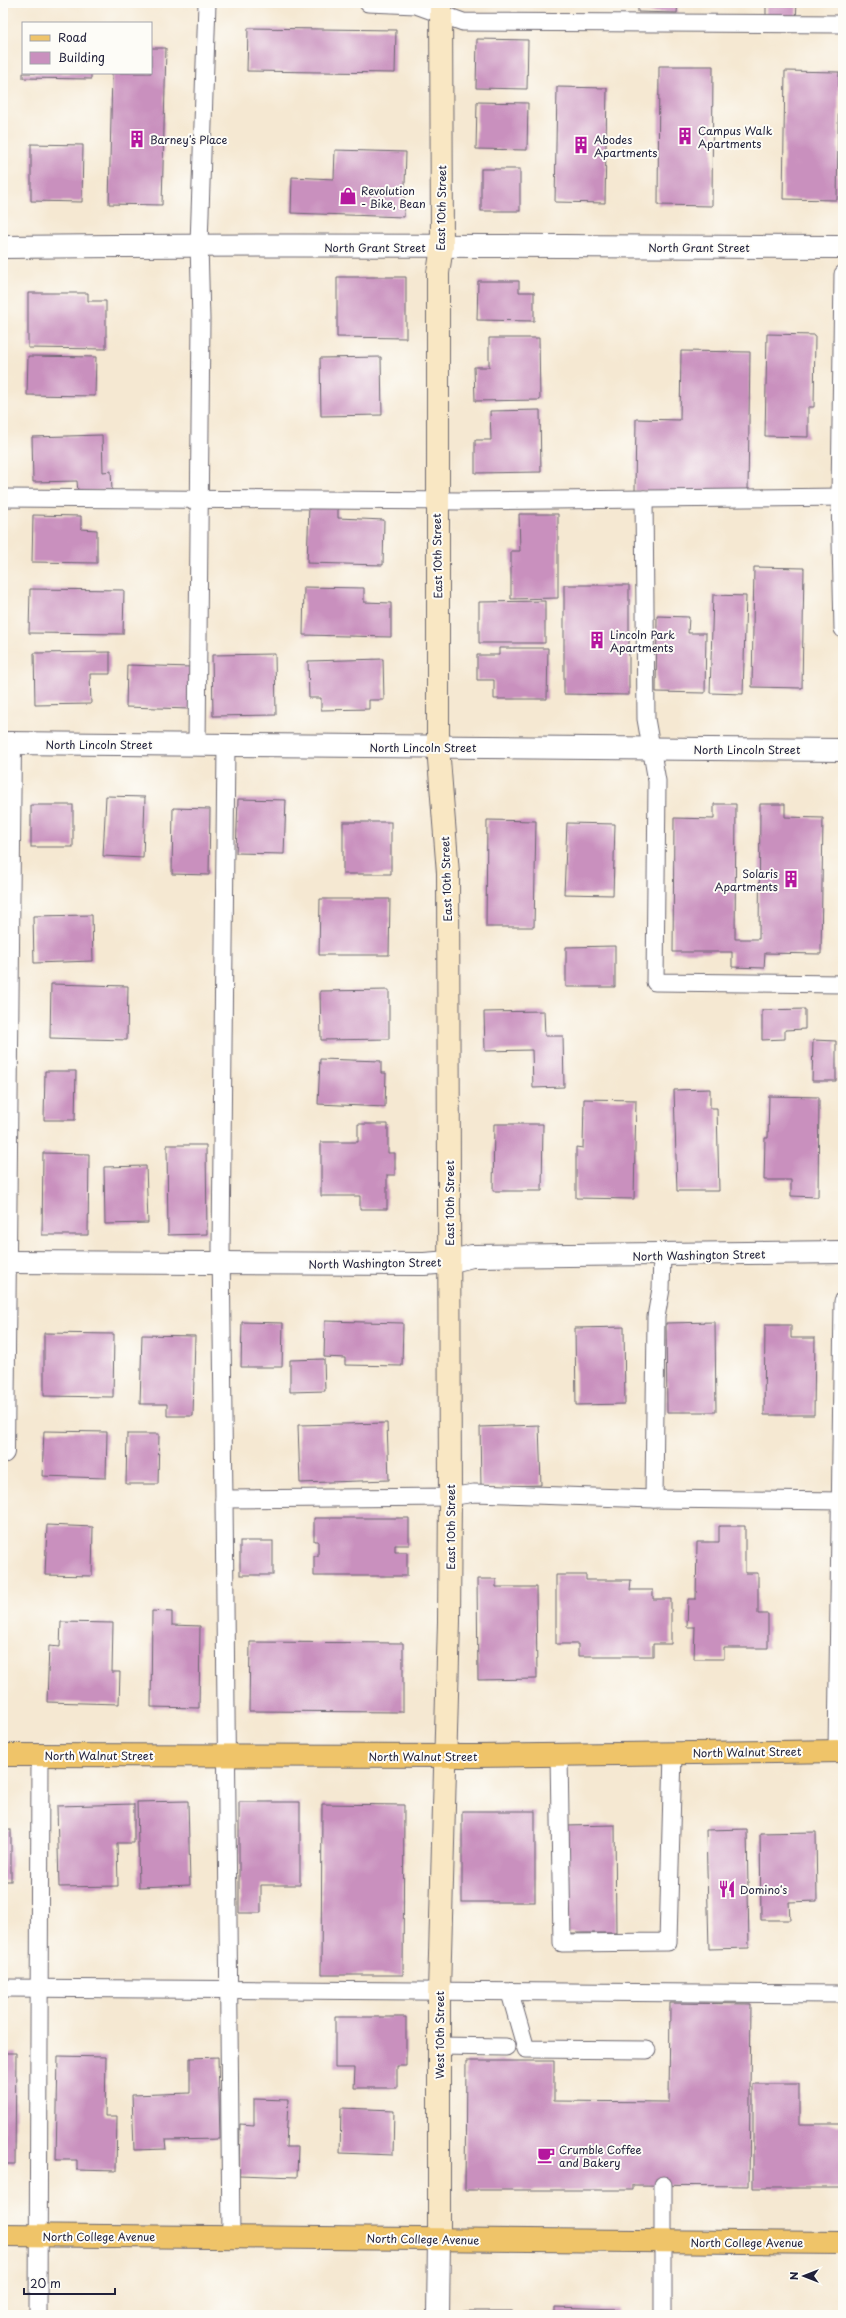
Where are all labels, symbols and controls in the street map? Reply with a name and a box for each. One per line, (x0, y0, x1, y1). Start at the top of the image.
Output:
legend (22, 22, 152, 74)
text: Road (58, 28, 87, 46)
text: Building (58, 48, 105, 66)
place label: Campus Walk Apartments (698, 122, 773, 152)
building icon: Campus Walk Apartments (675, 126, 695, 146)
building icon: Barney's Place (127, 129, 147, 149)
place label: Barney's Place (150, 131, 227, 148)
place label: Abodes Apartments (594, 131, 658, 161)
building icon: Abodes Apartments (571, 135, 591, 155)
street label: East 10th Street (432, 165, 450, 251)
place label: Revolution - Bike, Bean (361, 182, 426, 212)
shop icon: Revolution - Bike, Bean (338, 186, 358, 206)
street label: North Grant Street (324, 239, 426, 256)
street label: North Grant Street (648, 239, 750, 256)
street label: East 10th Street (428, 513, 446, 599)
place label: Lincoln Park Apartments (610, 626, 675, 656)
building icon: Lincoln Park Apartments (587, 630, 607, 650)
street label: North Lincoln Street (46, 736, 153, 753)
street label: North Lincoln Street (370, 739, 477, 756)
street label: North Lincoln Street (694, 741, 801, 758)
street label: East 10th Street (436, 836, 456, 922)
place label: Solaris Apartments (714, 865, 778, 895)
building icon: Solaris Apartments (781, 869, 801, 889)
street label: East 10th Street (441, 1160, 458, 1246)
street label: North Washington Street (632, 1245, 766, 1265)
street label: North Washington Street (308, 1253, 442, 1273)
street label: East 10th Street (442, 1484, 459, 1570)
street label: North Walnut Street (692, 1743, 802, 1761)
street label: North Walnut Street (45, 1747, 154, 1764)
street label: North Walnut Street (369, 1748, 478, 1765)
restaurant icon: Domino's (717, 1879, 737, 1899)
place label: Domino's (740, 1881, 787, 1898)
street label: West 10th Street (431, 1990, 448, 2079)
place label: Crumble Coffee and Bakery (559, 2141, 642, 2171)
cafe icon: Crumble Coffee and Bakery (536, 2145, 556, 2165)
street label: North College Avenue (43, 2228, 155, 2245)
street label: North College Avenue (366, 2230, 480, 2248)
street label: North College Avenue (691, 2234, 803, 2251)
north arrow (784, 2256, 824, 2296)
scale bar (24, 2270, 115, 2296)
text: N (785, 2271, 802, 2280)
text: 20 m (30, 2274, 61, 2292)

